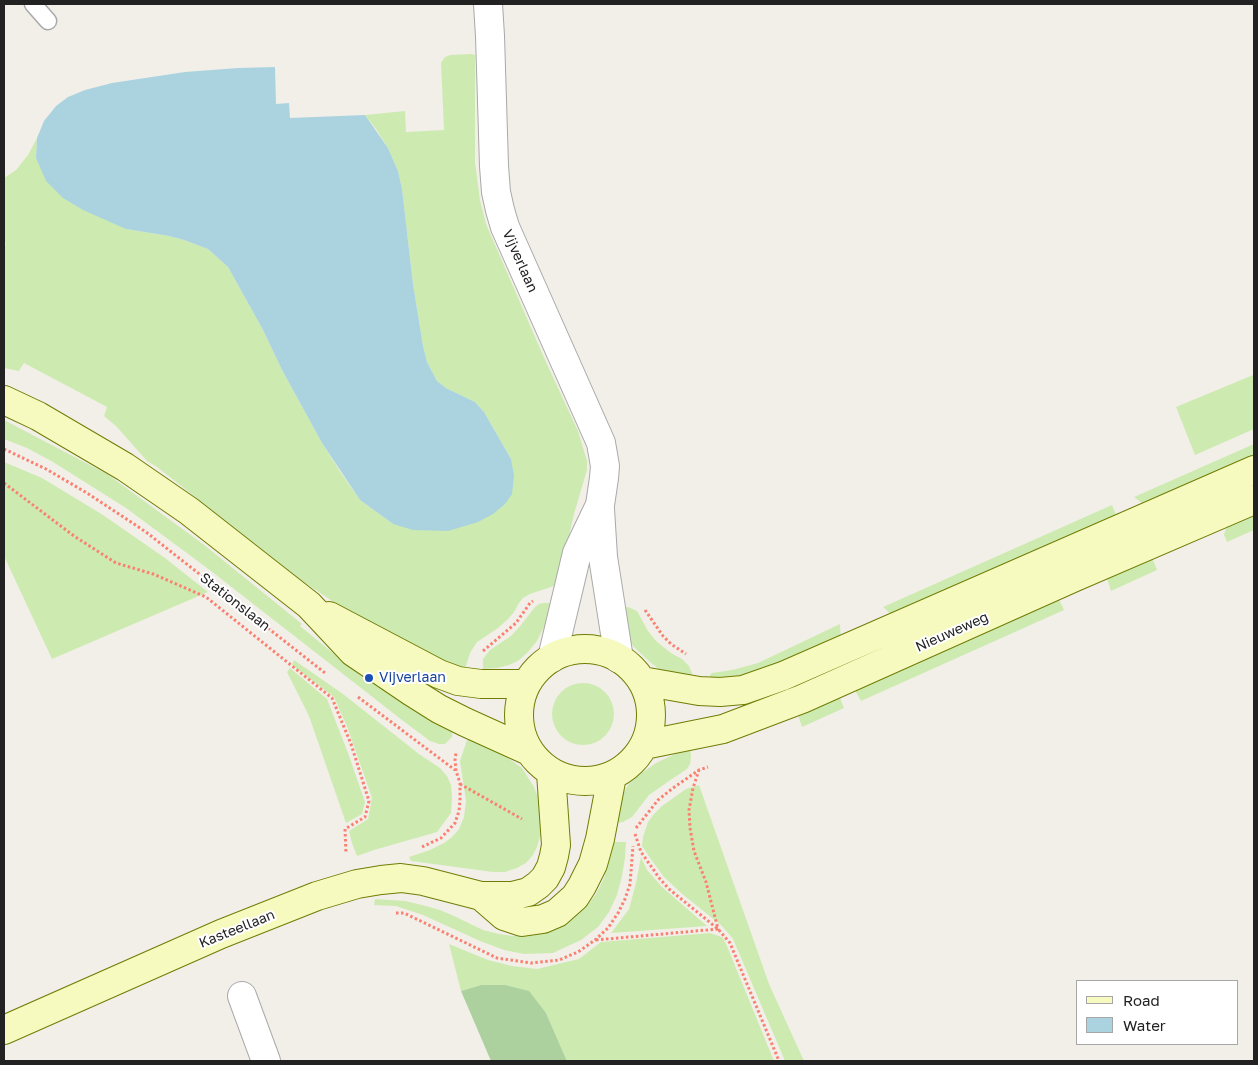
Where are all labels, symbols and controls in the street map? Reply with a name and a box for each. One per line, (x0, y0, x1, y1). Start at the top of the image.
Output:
street label: Vijverlaan (499, 227, 541, 295)
street label: Stationslaan (196, 569, 274, 635)
street label: Nieuweweg (913, 608, 991, 656)
place label: Vijverlaan (379, 670, 446, 686)
marker: Vijverlaan (363, 672, 375, 684)
street label: Kasteellaan (197, 906, 277, 952)
legend (1076, 980, 1238, 1045)
text: Road (1123, 991, 1160, 1009)
text: Water (1123, 1016, 1166, 1034)

